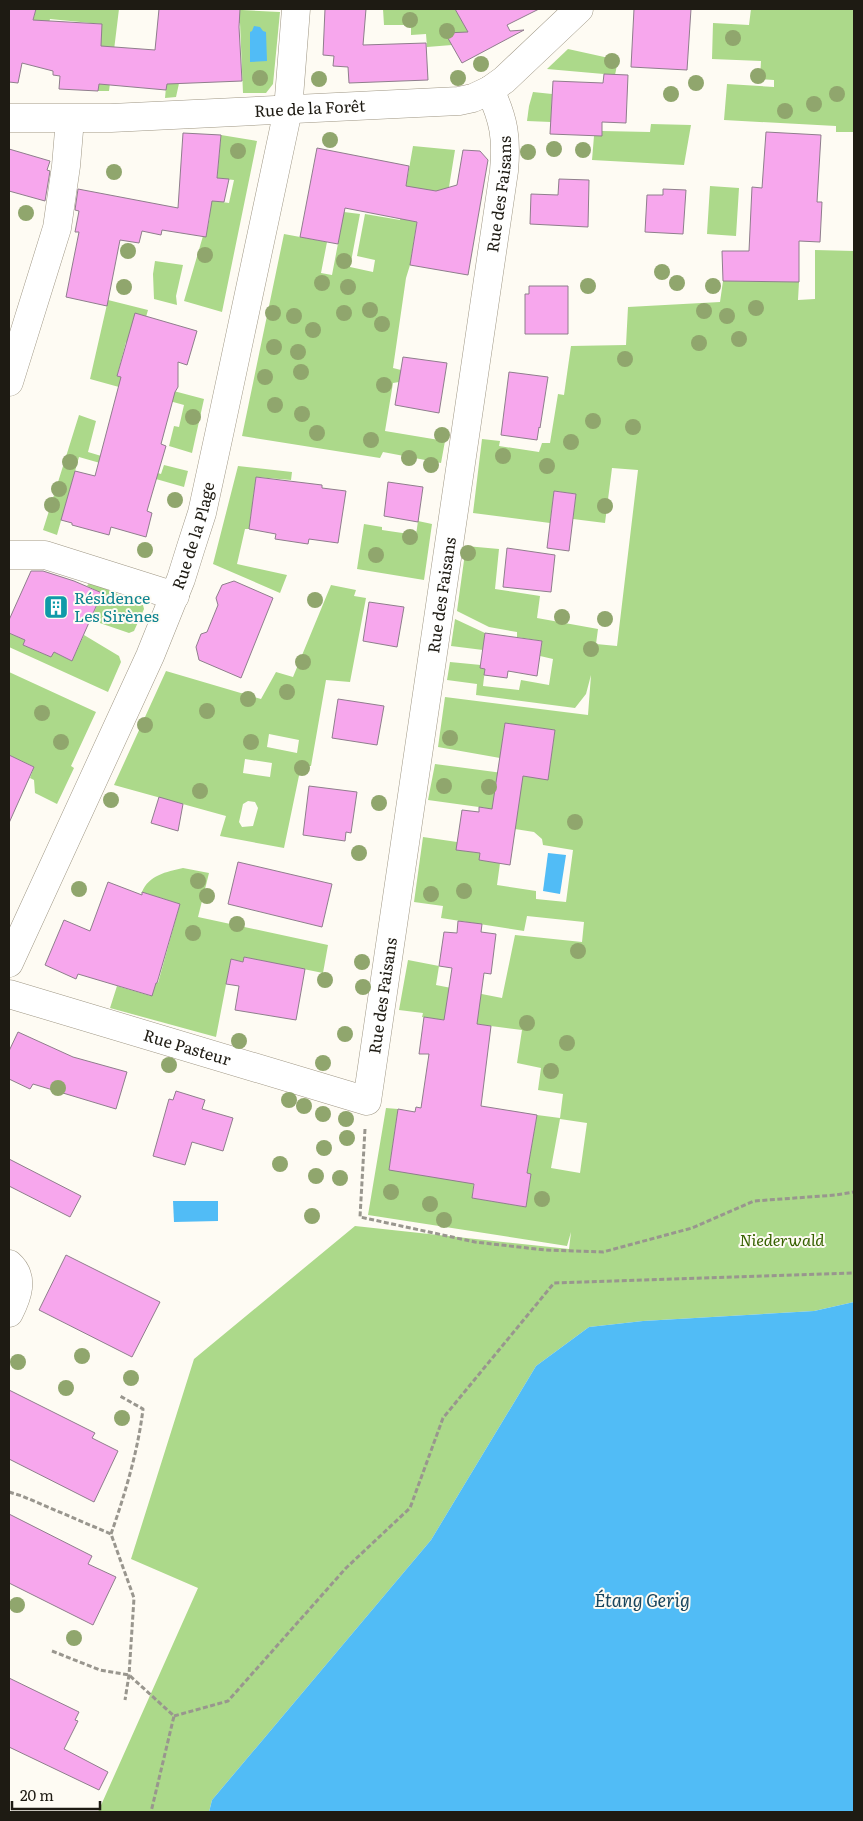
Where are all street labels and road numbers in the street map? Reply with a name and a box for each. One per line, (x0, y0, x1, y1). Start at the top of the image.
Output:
street label: Rue de la Forêt (254, 93, 366, 122)
street label: Rue des Faisans (479, 135, 516, 254)
street label: Rue de la Plage (165, 479, 219, 593)
street label: Rue des Faisans (420, 535, 461, 655)
street label: Rue des Faisans (361, 936, 402, 1055)
street label: Rue Pasteur (141, 1022, 235, 1071)

